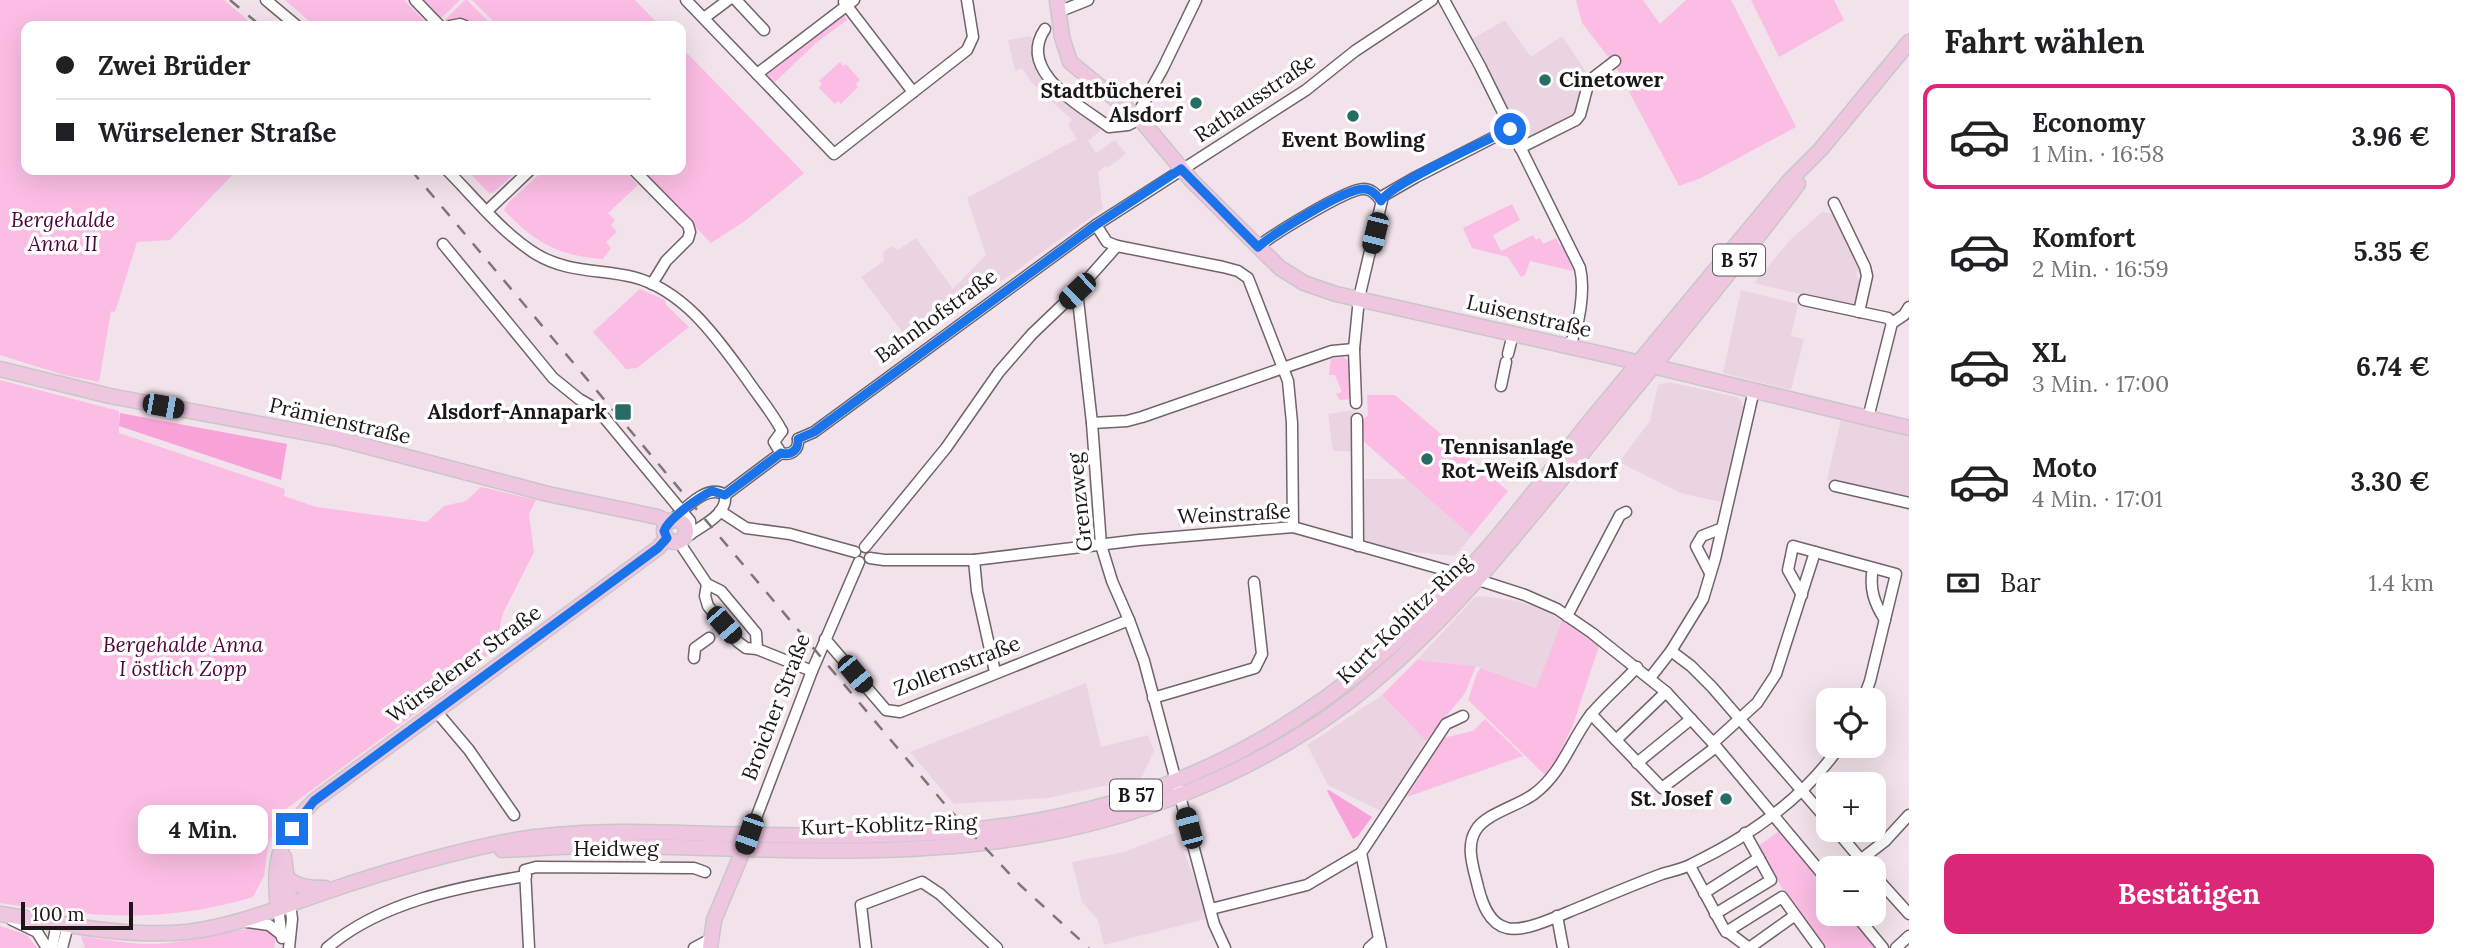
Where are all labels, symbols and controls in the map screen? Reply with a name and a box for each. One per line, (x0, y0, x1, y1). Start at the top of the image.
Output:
text: Fahrt wählen (1944, 21, 2145, 62)
street label: Rathausstraße (1189, 47, 1321, 148)
text: Zwei Brüder (98, 49, 251, 82)
place label: Cinetower (1559, 66, 1664, 93)
marker: Cinetower (1537, 72, 1553, 88)
place label: Stadtbücherei Alsdorf (1041, 77, 1183, 128)
marker: Stadtbücherei Alsdorf (1188, 95, 1204, 111)
icon: car (1948, 105, 2011, 168)
text: Economy (2032, 106, 2145, 139)
marker: Event Bowling (1345, 108, 1361, 124)
route start (1494, 113, 1526, 145)
text: Würselener Straße (98, 116, 336, 149)
text: 3.96 € (2352, 120, 2430, 153)
place label: Event Bowling (1281, 126, 1426, 153)
text: 1 Min. · 16:58 (2032, 139, 2164, 168)
park label: Bergehalde Anna II (11, 206, 115, 257)
car (1360, 210, 1391, 256)
icon: car (1948, 220, 2011, 283)
text: Komfort (2032, 221, 2136, 254)
text: 5.35 € (2353, 235, 2430, 268)
road number: B 57 (1713, 244, 1765, 276)
text: 2 Min. · 16:59 (2032, 254, 2169, 283)
street label: Bahnhofstraße (869, 262, 1002, 369)
car (1055, 269, 1100, 313)
street label: Luisenstraße (1464, 288, 1594, 343)
icon: car (1948, 335, 2011, 398)
text: XL (2032, 336, 2066, 369)
text: 6.74 € (2356, 350, 2430, 383)
text: 3 Min. · 17:00 (2032, 369, 2169, 398)
street label: Prämienstraße (267, 391, 414, 450)
car (141, 392, 186, 420)
place label: Alsdorf-Annapark (428, 398, 608, 425)
marker: Alsdorf-Annapark (613, 402, 633, 422)
place label: Tennisanlage Rot-Weiß Alsdorf (1441, 433, 1618, 484)
icon: car (1948, 450, 2011, 513)
street label: Grenzweg (1061, 451, 1098, 553)
marker: Tennisanlage Rot-Weiß Alsdorf (1419, 451, 1435, 467)
text: Moto (2032, 451, 2097, 484)
text: 3.30 € (2350, 465, 2430, 498)
text: 4 Min. · 17:01 (2032, 484, 2163, 513)
street label: Weinstraße (1177, 497, 1291, 530)
street label: Kurt-Koblitz-Ring (1331, 547, 1477, 690)
icon: cash (1944, 564, 1982, 602)
text: Bar (2000, 566, 2041, 599)
text: 1.4 km (2369, 568, 2434, 597)
street label: Würselener Straße (381, 599, 546, 729)
car (703, 602, 746, 648)
street label: Zollernstraße (890, 629, 1024, 702)
street label: Broicher Straße (735, 630, 816, 784)
park label: Bergehalde Anna I östlich Zopp (103, 631, 264, 682)
car (834, 651, 877, 697)
map controls (1816, 688, 1886, 926)
button: locate (1816, 688, 1886, 758)
button: + (1816, 772, 1886, 842)
road number: B 57 (1110, 780, 1162, 810)
place label: St. Josef (1630, 785, 1713, 812)
marker: St. Josef (1718, 791, 1734, 807)
callout: 4 Min. (138, 804, 268, 854)
car (1174, 805, 1205, 851)
street label: Kurt-Koblitz-Ring (800, 808, 978, 841)
car (733, 811, 766, 857)
route end (276, 813, 308, 845)
text: 4 Min. (169, 815, 237, 844)
street label: Heidweg (573, 835, 659, 862)
button: Bestätigen (1944, 854, 2434, 934)
button: − (1816, 856, 1886, 926)
scale bar (21, 899, 133, 931)
text: 100 m (32, 902, 85, 926)

